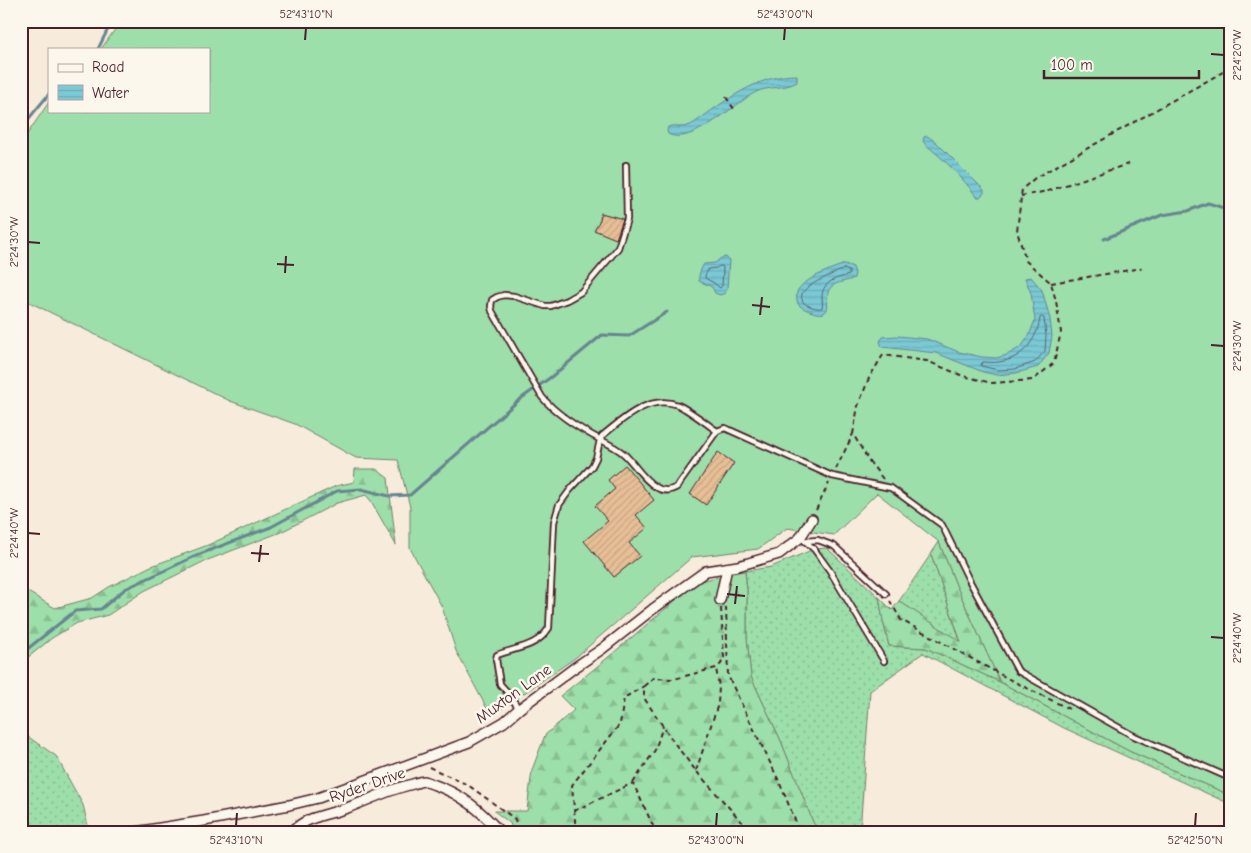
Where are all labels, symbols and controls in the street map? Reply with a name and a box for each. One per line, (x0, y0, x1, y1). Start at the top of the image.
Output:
text: 52°43'10"N (279, 7, 333, 21)
text: 52°43'00"N (757, 7, 813, 21)
text: 2°24'20"W (1230, 29, 1244, 80)
legend (48, 48, 210, 112)
scale bar (1044, 48, 1198, 80)
text: 100 m (1051, 56, 1093, 74)
text: Road (92, 58, 124, 76)
text: Water (92, 84, 129, 102)
text: 2°24'30"W (7, 216, 21, 267)
text: 2°24'30"W (1230, 320, 1244, 371)
text: 2°24'40"W (7, 507, 21, 558)
text: 2°24'40"W (1230, 612, 1244, 663)
street label: Muxton Lane (472, 660, 555, 727)
street label: Ryder Drive (327, 764, 408, 806)
text: 52°43'10"N (209, 833, 263, 847)
text: 52°43'00"N (688, 833, 744, 847)
text: 52°42'50"N (1167, 833, 1223, 847)

